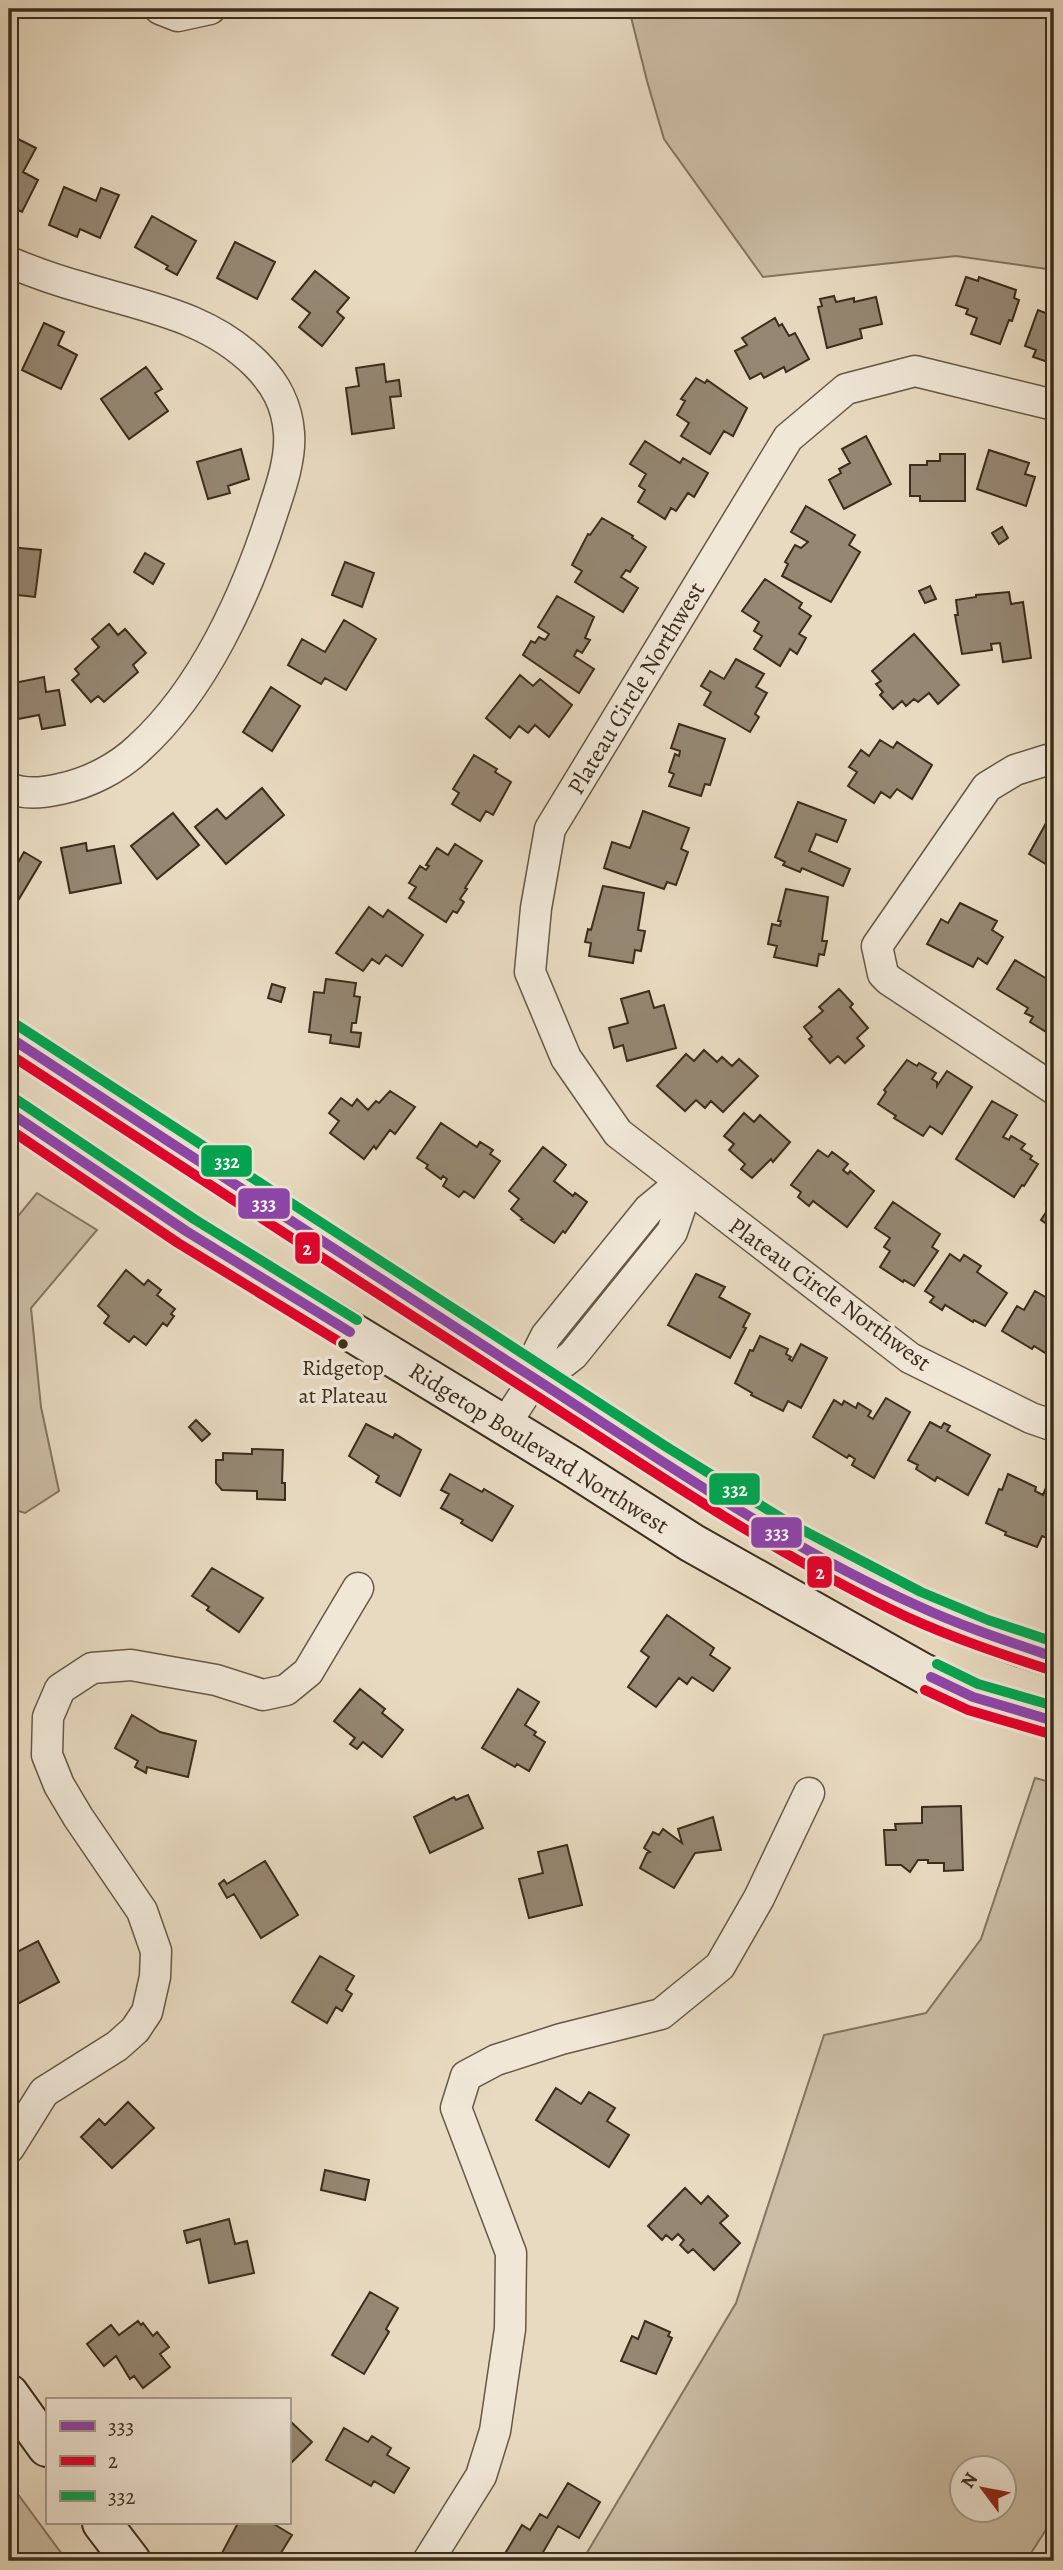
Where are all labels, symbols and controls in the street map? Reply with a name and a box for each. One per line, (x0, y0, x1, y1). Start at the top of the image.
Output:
street label: Plateau Circle Northwest (560, 576, 712, 800)
line badge: 332 (200, 1144, 253, 1178)
text: 332 (214, 1149, 240, 1175)
line badge: 333 (237, 1187, 291, 1220)
text: 333 (252, 1191, 276, 1217)
street label: Plateau Circle Northwest (722, 1210, 938, 1378)
line badge: 2 (294, 1231, 321, 1265)
text: 2 (302, 1236, 312, 1262)
marker: Ridgetop at Plateau (336, 1337, 350, 1351)
place label: Ridgetop at Plateau (299, 1353, 388, 1411)
street label: Ridgetop Boulevard Northwest (403, 1355, 675, 1541)
line badge: 332 (708, 1472, 761, 1506)
text: 332 (722, 1477, 748, 1503)
line badge: 333 (750, 1516, 803, 1549)
text: 333 (765, 1520, 789, 1546)
line badge: 2 (806, 1555, 833, 1589)
text: 2 (815, 1560, 825, 1586)
legend (46, 2398, 290, 2524)
text: 333 (108, 2413, 134, 2441)
text: 2 (108, 2447, 118, 2475)
north arrow (948, 2454, 1018, 2524)
text: N (955, 2468, 984, 2493)
text: 332 (108, 2483, 135, 2511)

